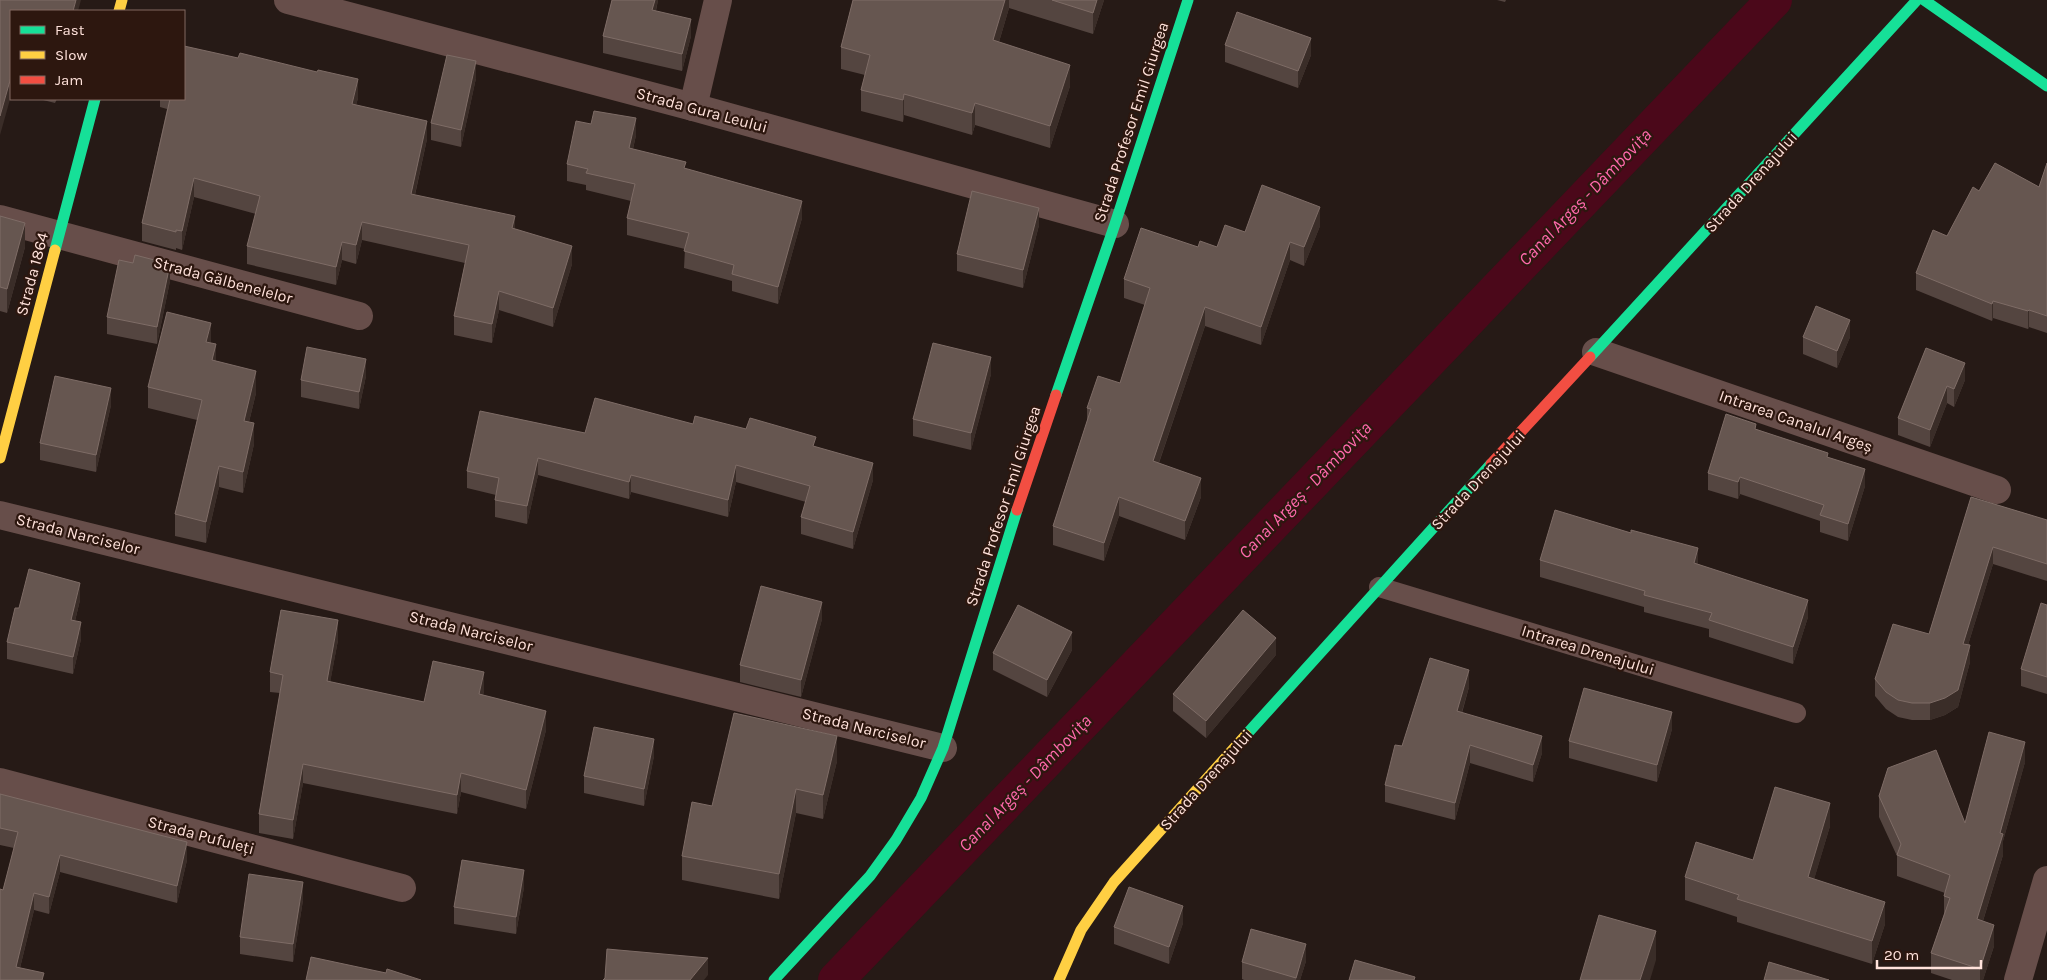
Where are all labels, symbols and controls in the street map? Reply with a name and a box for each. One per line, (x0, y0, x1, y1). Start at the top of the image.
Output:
legend (10, 10, 185, 100)
street label: Strada Profesor Emil Giurgea (1090, 19, 1172, 225)
text: Fast (55, 21, 85, 39)
text: Slow (55, 46, 87, 64)
text: Jam (55, 71, 83, 89)
street label: Strada Gura Leului (634, 83, 770, 137)
water label: Canal Argeș - Dâmbovița (1514, 124, 1656, 270)
street label: Strada Drenajului (1701, 128, 1801, 236)
street label: Strada 1864 (12, 230, 52, 318)
street label: Strada Gălbenelelor (151, 252, 295, 308)
street label: Intrarea Canalul Argeș (1717, 386, 1875, 456)
street label: Strada Profesor Emil Giurgea (962, 403, 1044, 609)
water label: Canal Argeș - Dâmbovița (1234, 417, 1376, 563)
street label: Strada Drenajului (1427, 426, 1529, 534)
street label: Strada Narciselor (14, 509, 142, 559)
street label: Strada Narciselor (407, 606, 535, 656)
street label: Intrarea Drenajului (1519, 621, 1657, 679)
street label: Strada Narciselor (800, 703, 928, 753)
water label: Canal Argeș - Dâmbovița (954, 710, 1096, 856)
street label: Strada Drenajului (1156, 726, 1256, 834)
street label: Strada Pufuleți (146, 812, 256, 858)
scale bar (1877, 938, 1981, 970)
text: 20 m (1884, 946, 1919, 964)

